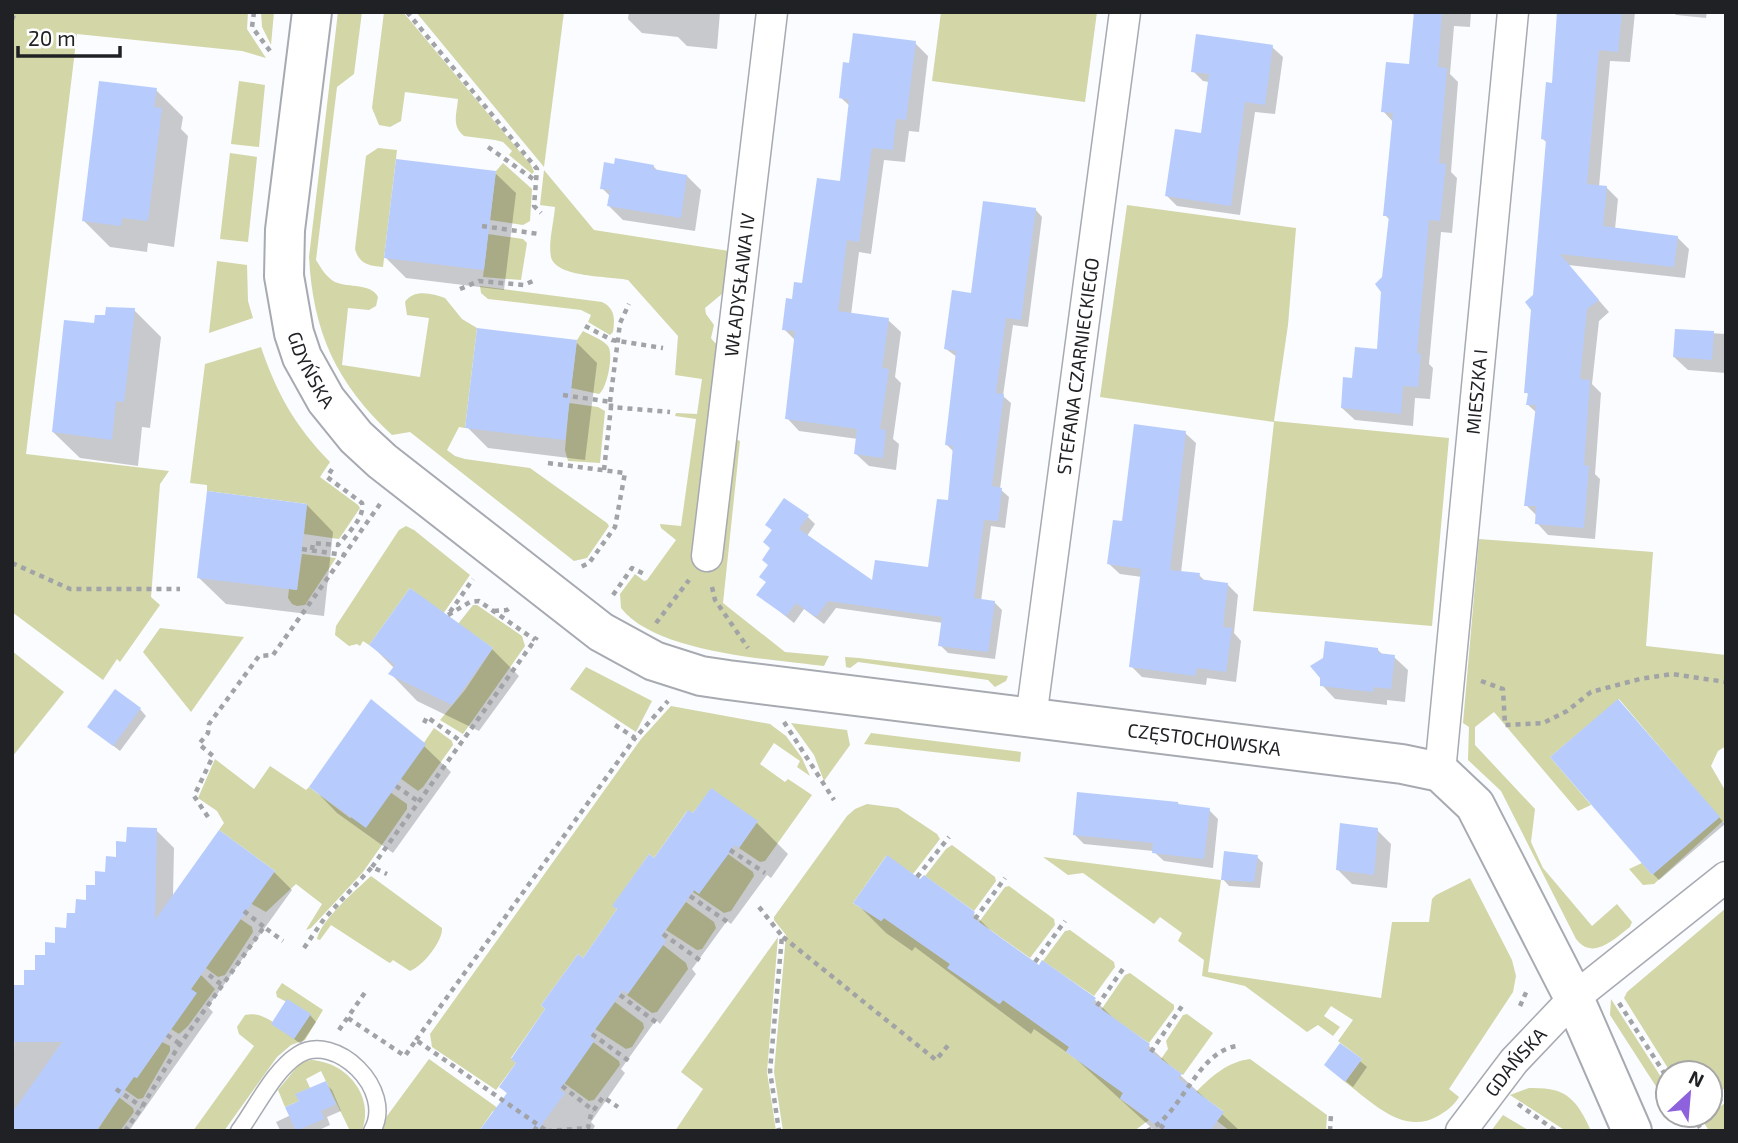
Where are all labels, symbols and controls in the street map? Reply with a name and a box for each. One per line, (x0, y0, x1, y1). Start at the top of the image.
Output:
scale bar (18, 14, 119, 58)
text: 20 m (28, 25, 76, 50)
street label: WŁADYSŁAWA IV (719, 211, 759, 358)
street label: STEFANA CZARNIECKIEGO (1052, 256, 1103, 476)
street label: GDYŃSKA (283, 329, 340, 413)
street label: MIESZKA I (1460, 348, 1492, 435)
street label: CZĘSTOCHOWSKA (1126, 718, 1283, 760)
street label: GDAŃSKA (1479, 1022, 1551, 1101)
north arrow (1654, 1059, 1724, 1129)
text: N (1685, 1065, 1708, 1092)

